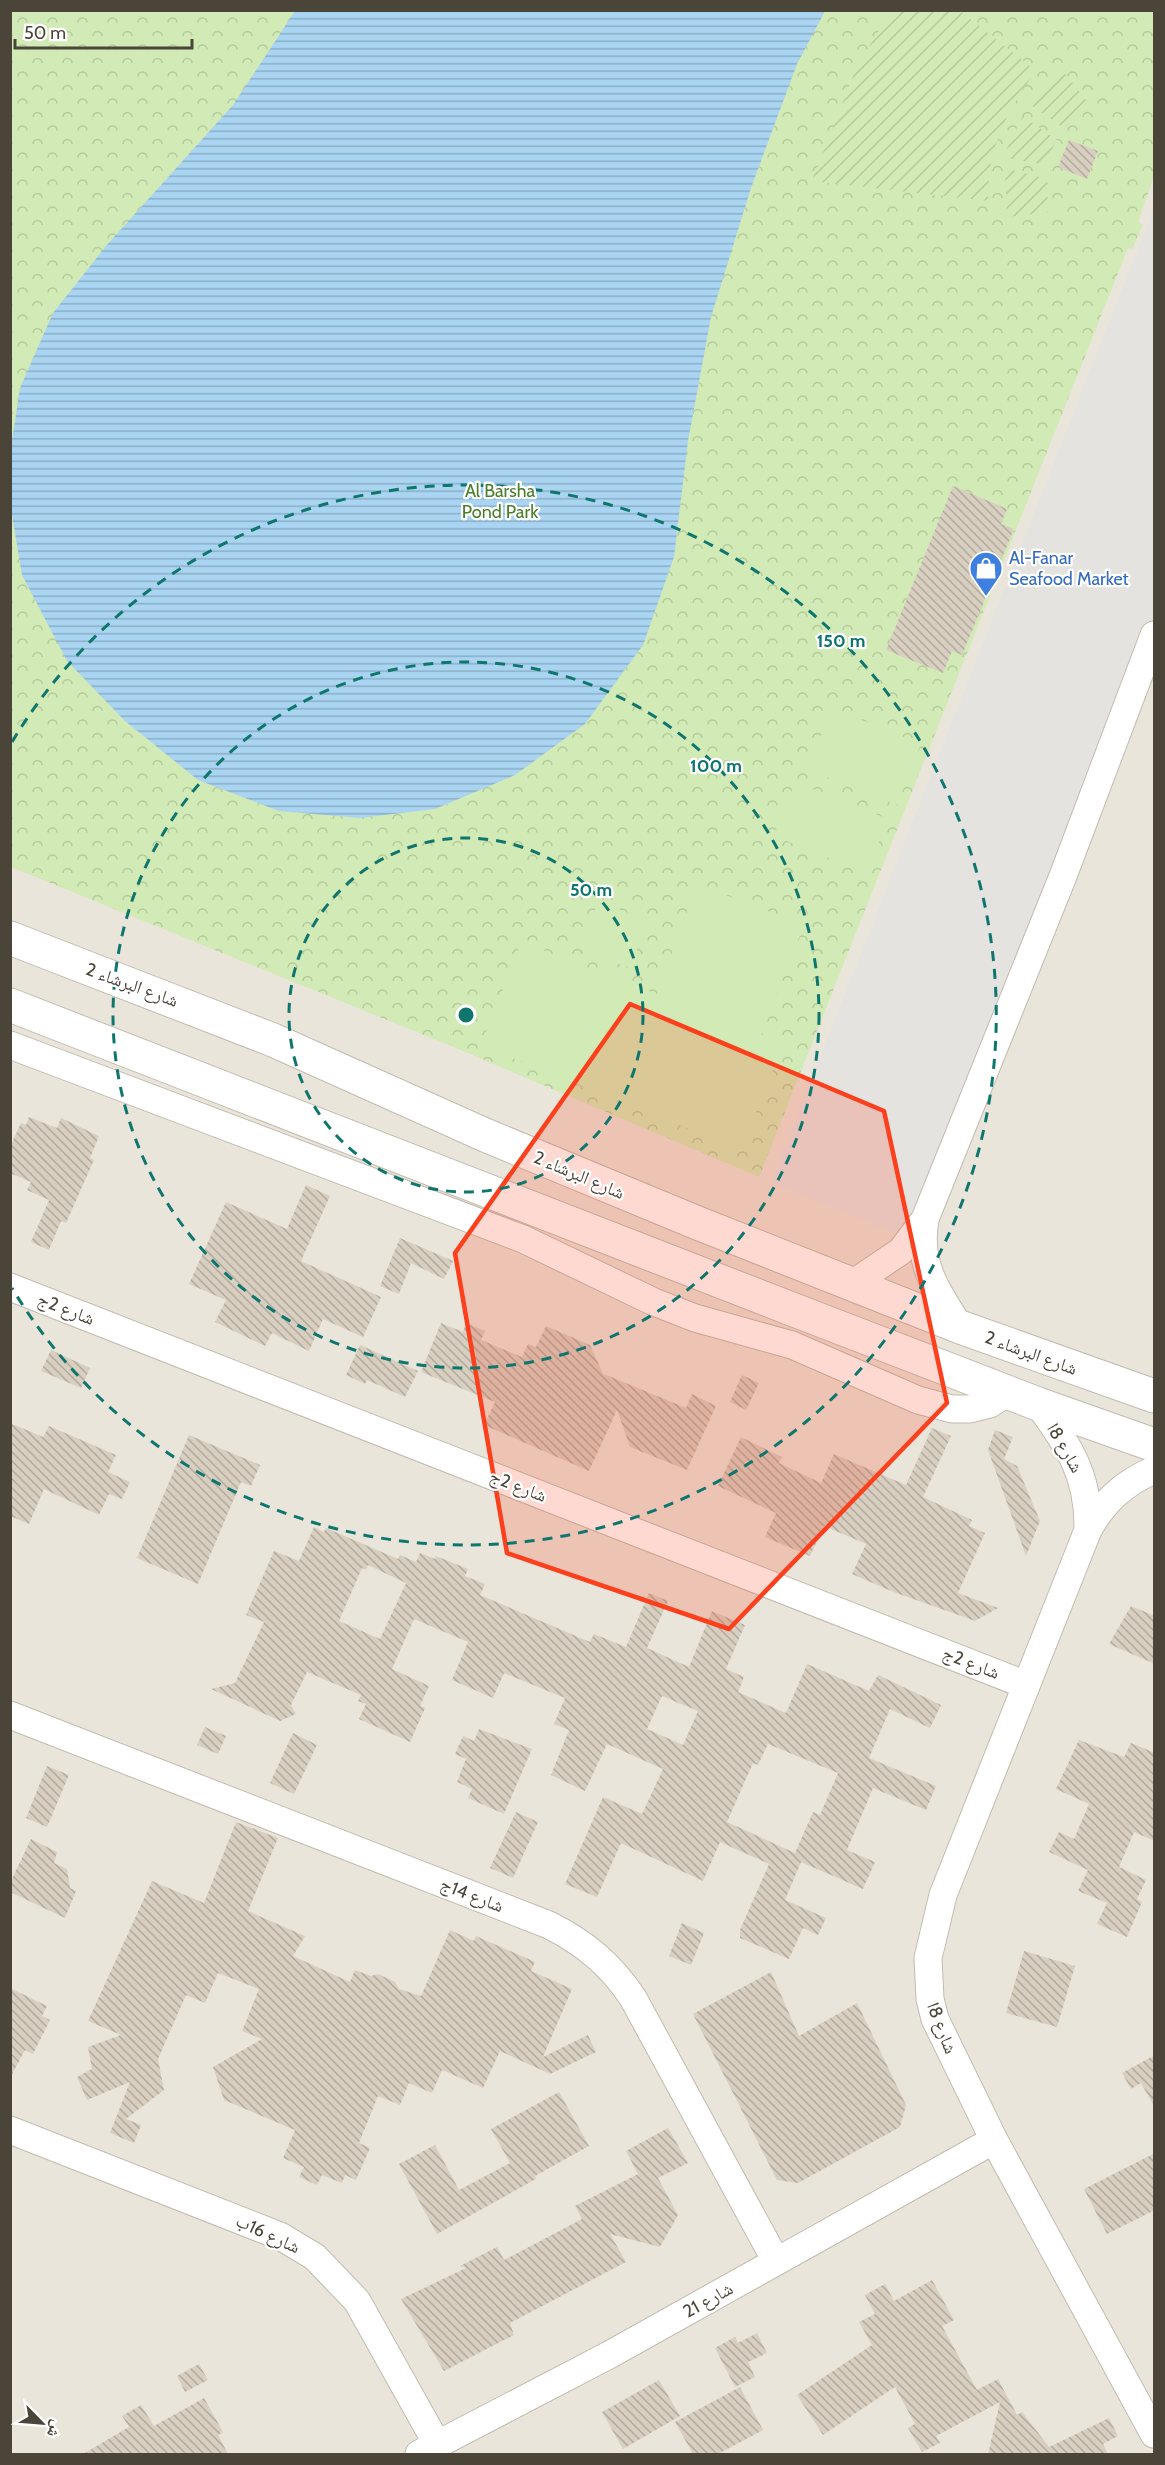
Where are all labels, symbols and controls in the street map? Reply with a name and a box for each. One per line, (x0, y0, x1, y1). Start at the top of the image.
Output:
scale bar (15, 12, 192, 50)
text: 50 m (24, 22, 66, 44)
park label: Al Barsha Pond Park (462, 480, 539, 523)
place label: Al-Fanar Seafood Market (1009, 547, 1129, 590)
shop icon: Al-Fanar Seafood Market (968, 550, 1004, 597)
text: 150 m (817, 630, 865, 652)
text: 100 m (690, 755, 742, 777)
text: 50 m (570, 879, 612, 901)
street label: شارع البرشاء 2 (83, 958, 181, 1012)
centre of rings (456, 1005, 476, 1025)
street label: شارع البرشاء 2 (530, 1146, 628, 1204)
street label: شارع 2ج (34, 1288, 98, 1331)
street label: شارع البرشاء 2 (982, 1326, 1080, 1380)
street label: شارع 8ا (1042, 1419, 1088, 1477)
street label: شارع 2ج (486, 1465, 550, 1508)
street label: شارع 2ج (939, 1642, 1003, 1685)
street label: شارع 14ج (437, 1873, 507, 1918)
street label: شارع 8ا (922, 1999, 962, 2057)
street label: شارع 16ب (232, 2210, 304, 2258)
street label: شارع 21 (679, 2277, 737, 2323)
north arrow (12, 2393, 72, 2453)
text: ش (43, 2417, 67, 2441)

